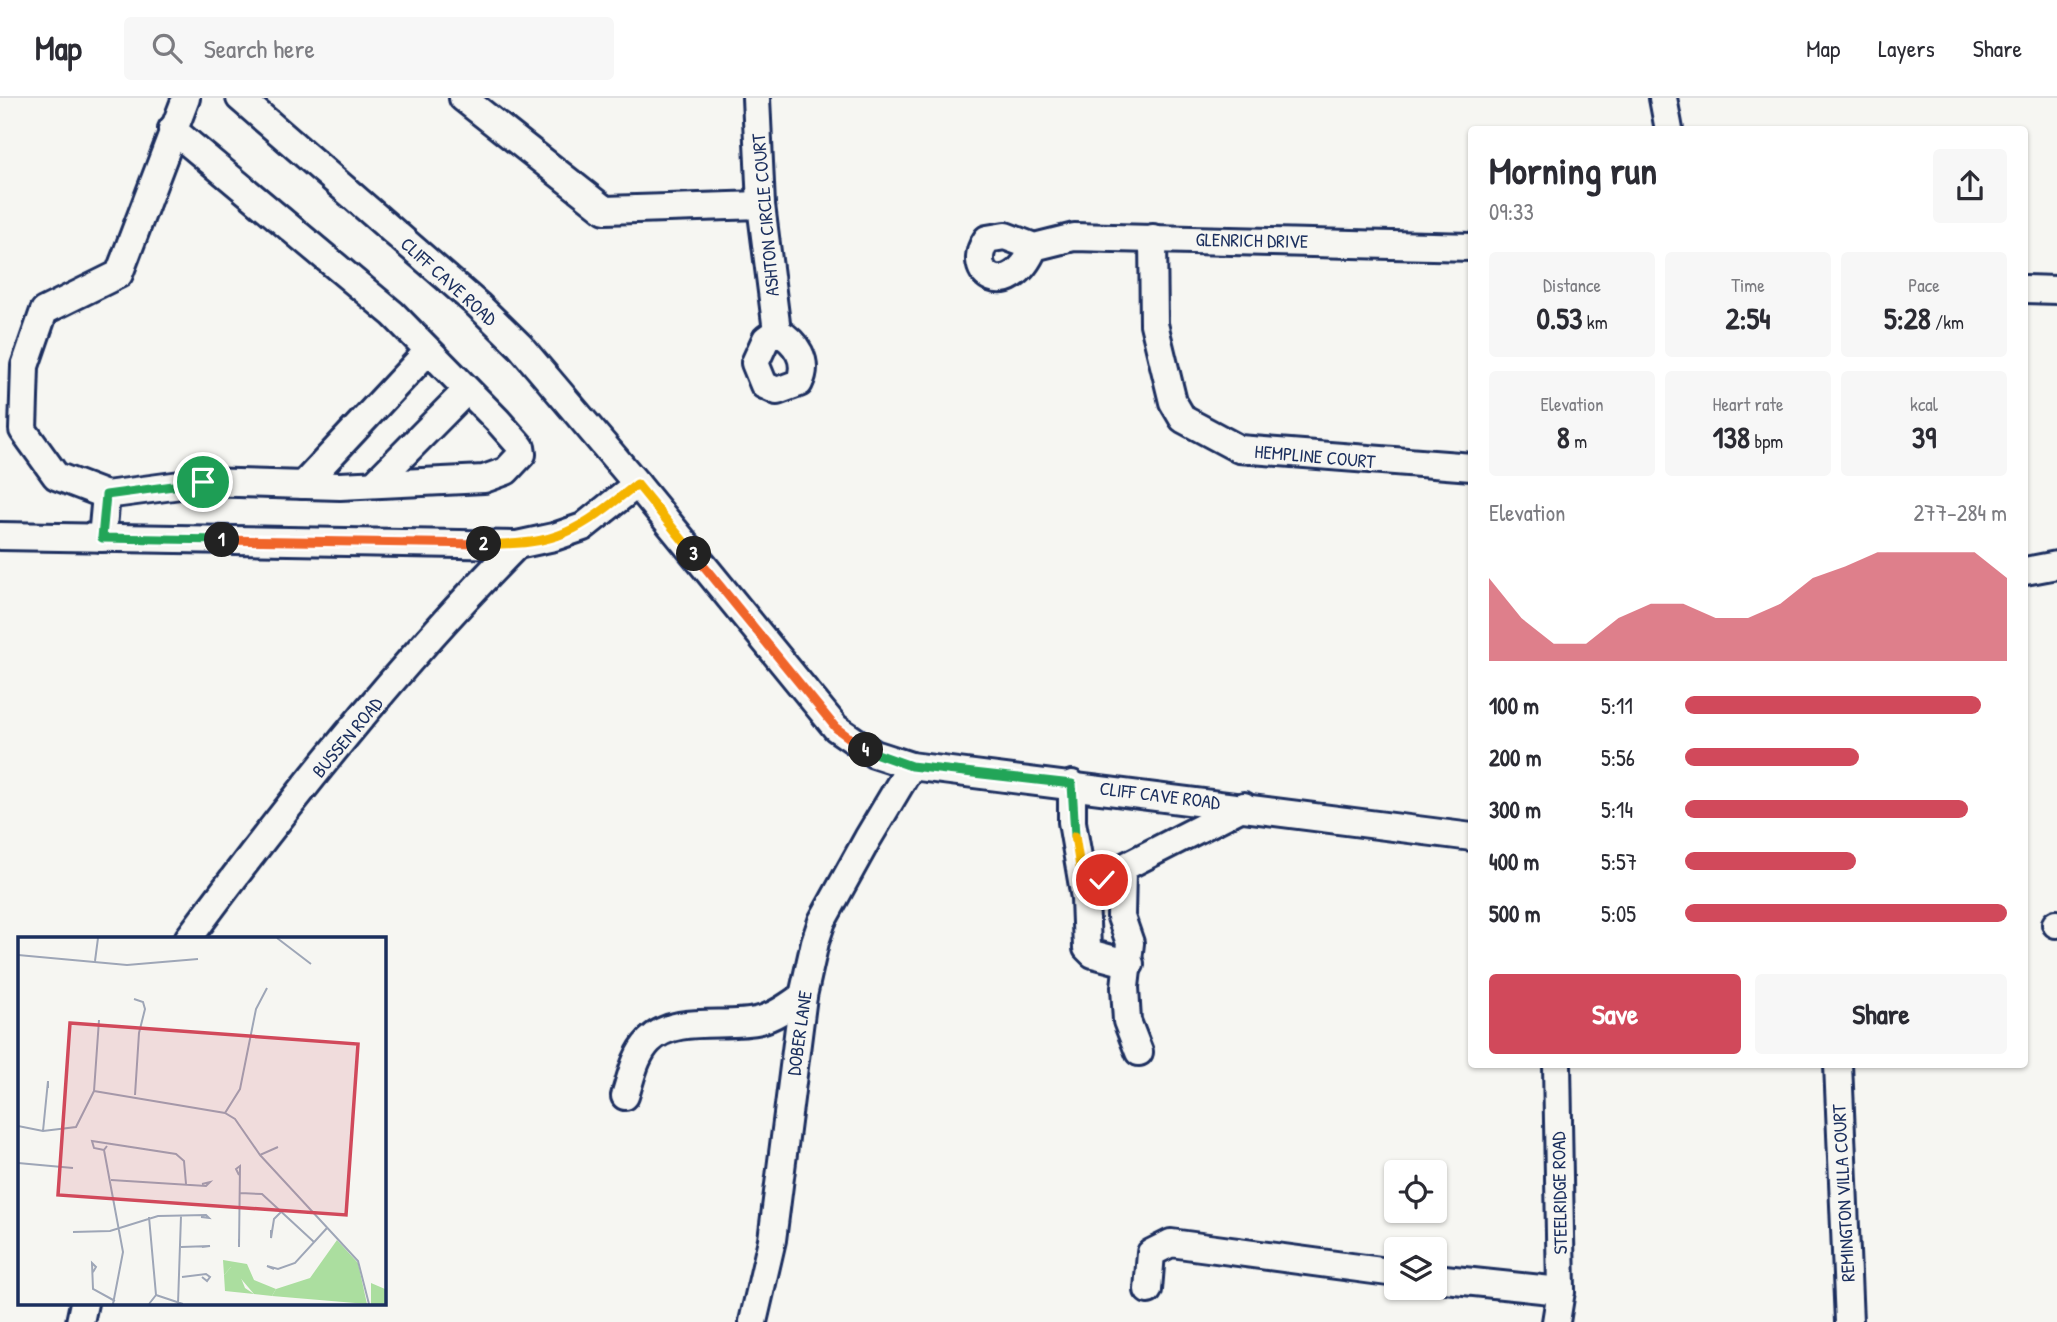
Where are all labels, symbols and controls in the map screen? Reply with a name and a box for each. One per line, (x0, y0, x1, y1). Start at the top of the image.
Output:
search box (124, 17, 614, 80)
text: Map (35, 26, 82, 70)
icon: search (148, 29, 186, 67)
text: Search here (204, 31, 315, 66)
text: Map (1806, 32, 1840, 64)
text: Layers (1878, 32, 1935, 64)
text: Share (1973, 32, 2022, 64)
street label: ASHTON CIRCLE COURT (745, 131, 785, 298)
text: Morning run (1489, 144, 1657, 196)
button: share (1933, 149, 2007, 223)
text: 09:33 (1489, 196, 1534, 227)
street label: GLENRICH DRIVE (1195, 226, 1309, 254)
street label: CLIFF CAVE ROAD (395, 231, 503, 331)
text: Distance (1543, 272, 1601, 298)
text: Time (1731, 272, 1765, 298)
text: Pace (1908, 272, 1940, 298)
text: 0.53 (1536, 298, 1582, 338)
text: 2:54 (1726, 298, 1770, 338)
text: 5:28 (1884, 298, 1931, 338)
text: km (1582, 309, 1608, 335)
text: /km (1931, 309, 1964, 335)
text: Elevation (1540, 391, 1604, 417)
text: Heart rate (1713, 391, 1783, 417)
text: kcal (1910, 391, 1938, 417)
text: 8 (1557, 417, 1570, 457)
text: 138 (1713, 417, 1750, 457)
text: 39 (1912, 417, 1936, 457)
text: m (1570, 428, 1587, 454)
text: bpm (1750, 428, 1783, 454)
street label: HEMPLINE COURT (1254, 438, 1378, 474)
pin (173, 452, 233, 512)
icon: arrive (184, 463, 222, 501)
text: Elevation (1489, 497, 1565, 528)
text: 277–284 m (1914, 497, 2007, 528)
pin: 1 (204, 522, 240, 558)
text: 1 (218, 526, 225, 552)
pin: 2 (466, 526, 502, 562)
text: 2 (479, 530, 488, 556)
pin: 3 (676, 536, 712, 572)
text: 3 (689, 540, 698, 566)
text: 100 m (1489, 690, 1539, 721)
text: 5:11 (1601, 690, 1633, 721)
street label: BUSSEN ROAD (306, 691, 388, 783)
pin: 4 (848, 732, 884, 768)
text: 4 (862, 736, 869, 762)
text: 200 m (1489, 742, 1541, 773)
text: 5:56 (1601, 742, 1635, 773)
street label: CLIFF CAVE ROAD (1098, 775, 1222, 815)
text: 300 m (1489, 794, 1541, 825)
text: 5:14 (1601, 794, 1633, 825)
text: 400 m (1489, 846, 1539, 877)
text: 5:57 (1601, 846, 1637, 877)
pin (1072, 850, 1132, 910)
icon: check (1083, 861, 1121, 899)
text: 500 m (1489, 898, 1540, 929)
text: 5:05 (1601, 898, 1636, 929)
inset map (18, 937, 385, 1304)
button: Save (1489, 974, 1741, 1054)
button: Share (1755, 974, 2007, 1054)
street label: DOBER LANE (780, 988, 818, 1077)
street label: REMINGTON VILLA COURT (1825, 1102, 1861, 1282)
street label: STEELRIDGE ROAD (1545, 1131, 1573, 1255)
map controls (1384, 1160, 1447, 1300)
button: locate (1384, 1160, 1447, 1223)
button: layers (1384, 1237, 1447, 1300)

